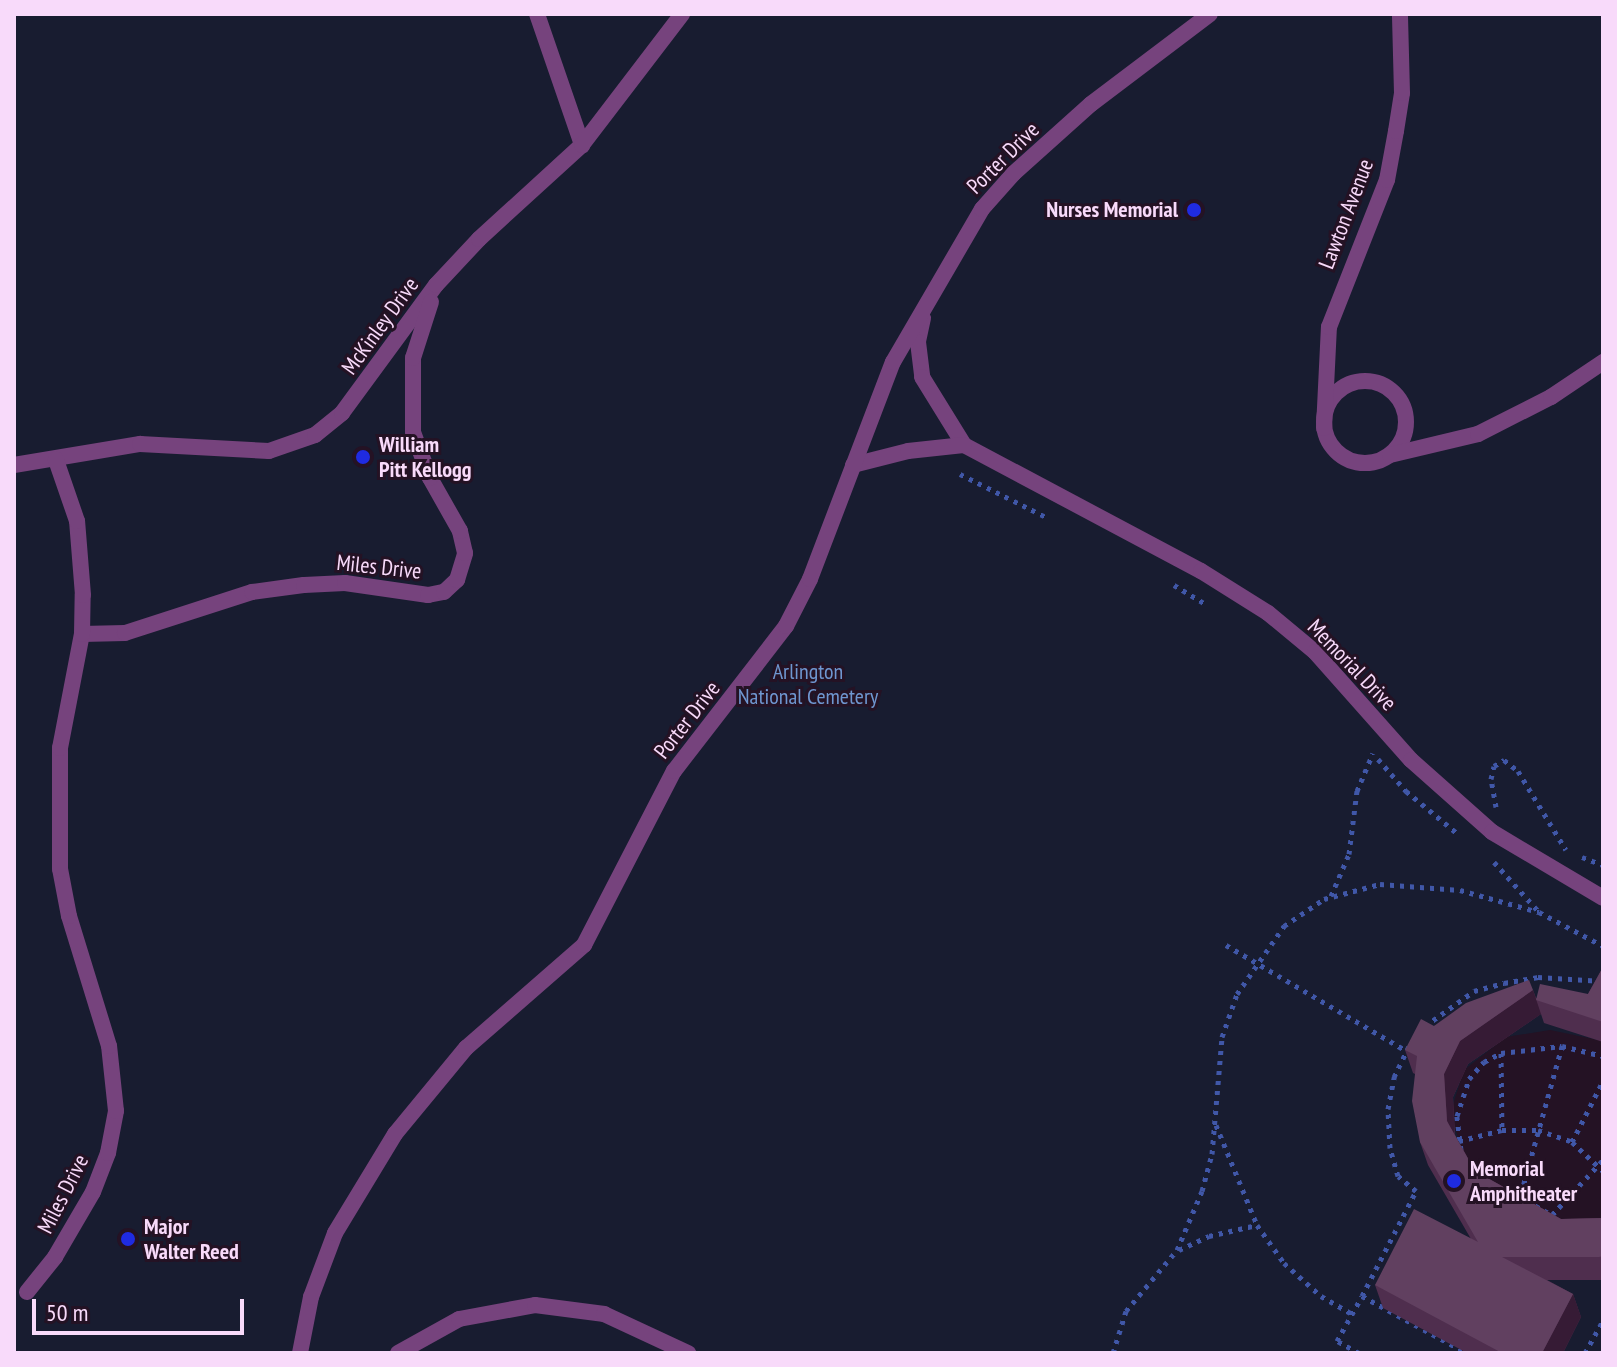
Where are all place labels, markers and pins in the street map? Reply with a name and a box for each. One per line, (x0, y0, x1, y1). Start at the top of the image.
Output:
place label: Nurses Memorial (1046, 197, 1178, 223)
marker: Nurses Memorial (1185, 201, 1203, 219)
place label: William Pitt Kellogg (379, 431, 472, 482)
marker: William Pitt Kellogg (354, 448, 372, 466)
place label: Memorial Amphitheater (1470, 1155, 1577, 1206)
marker: Memorial Amphitheater (1445, 1172, 1463, 1190)
place label: Major Walter Reed (144, 1213, 239, 1264)
marker: Major Walter Reed (119, 1230, 137, 1248)

